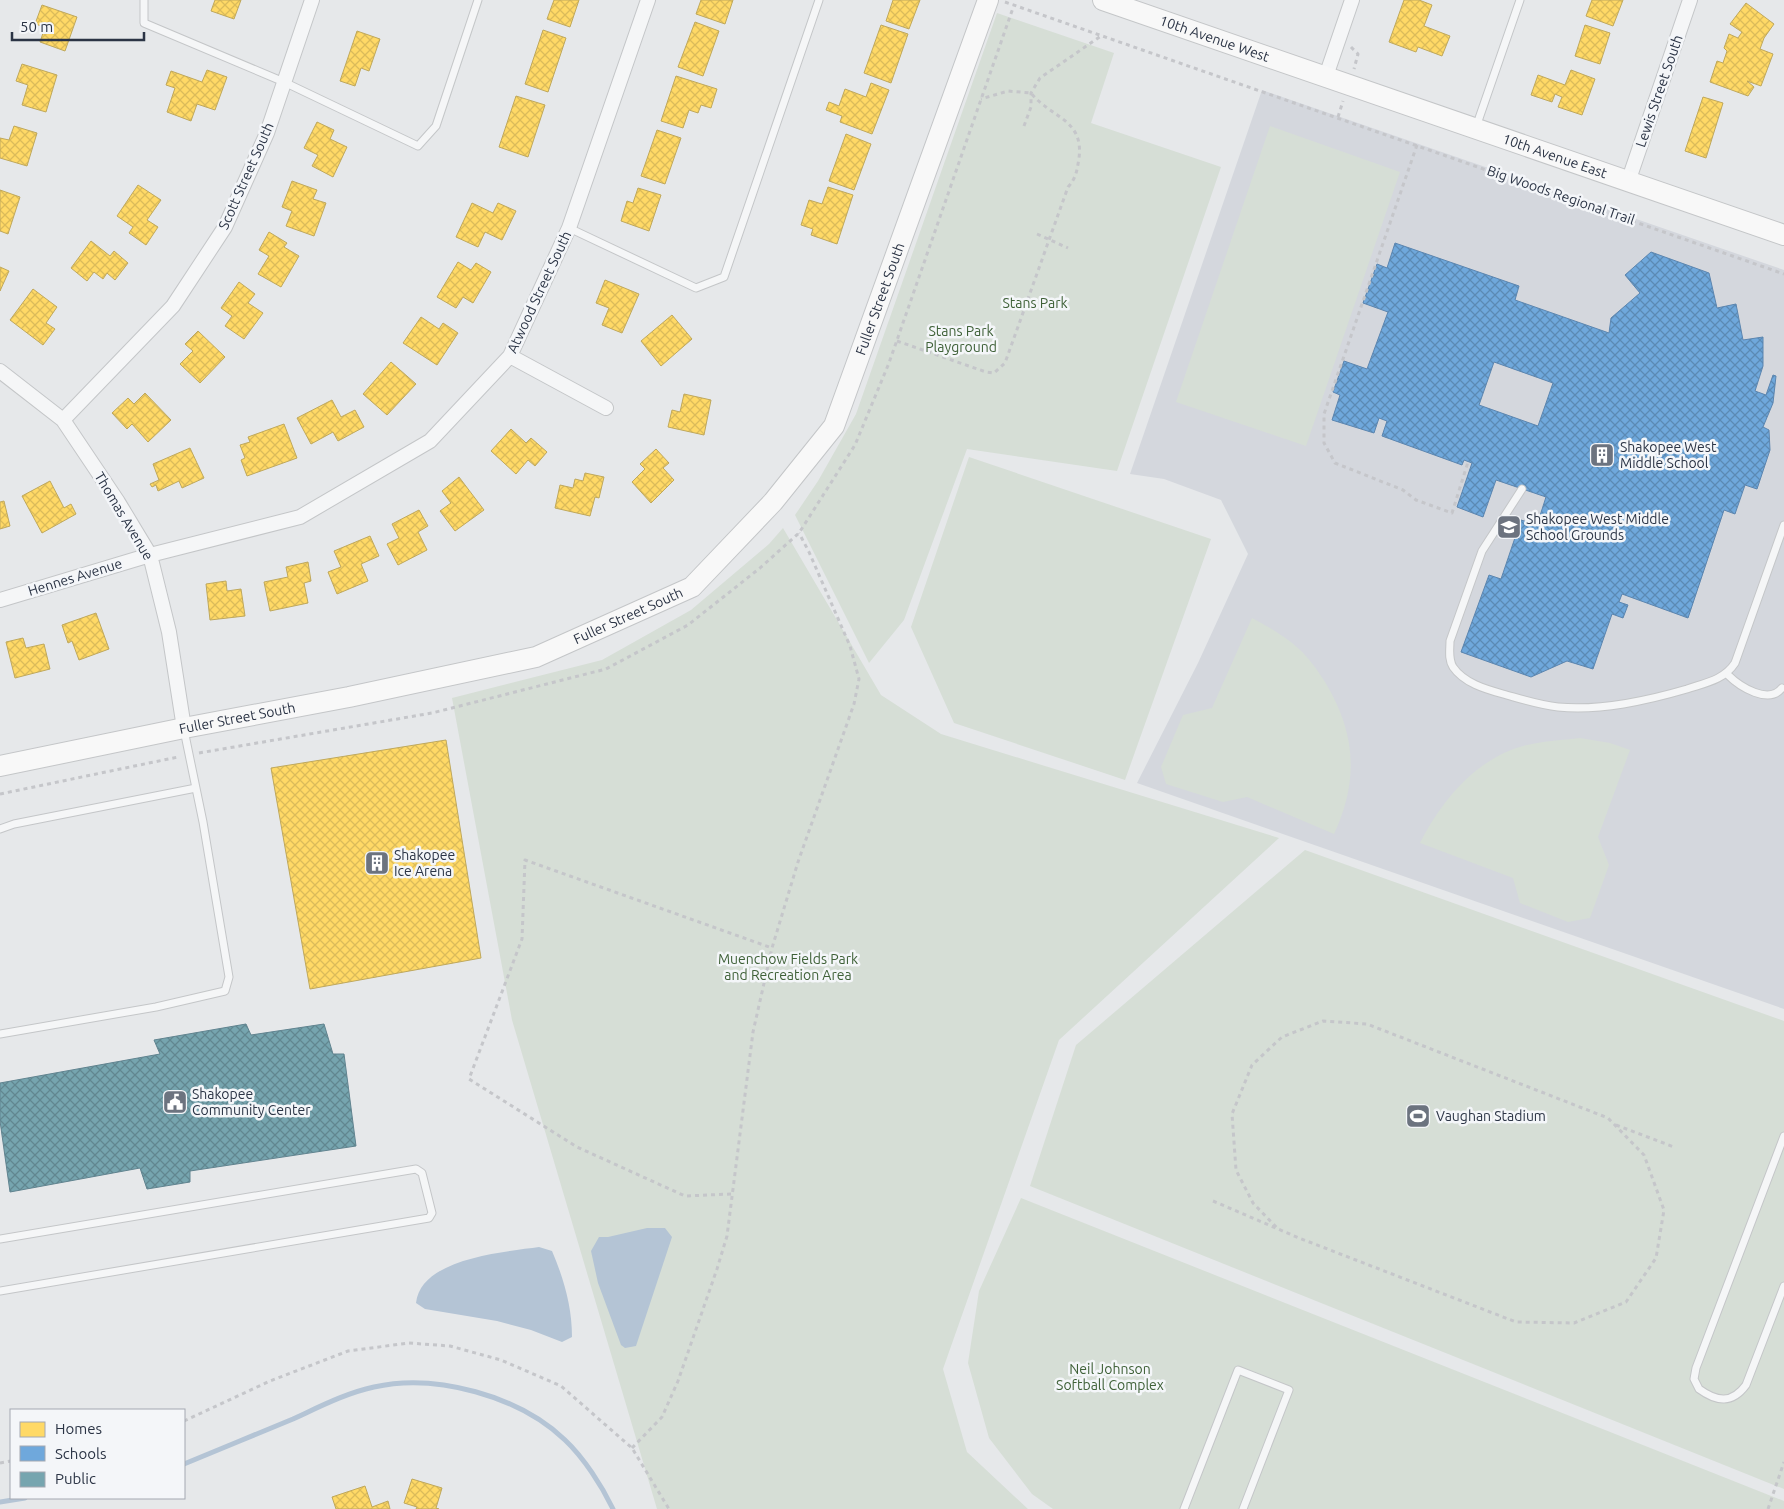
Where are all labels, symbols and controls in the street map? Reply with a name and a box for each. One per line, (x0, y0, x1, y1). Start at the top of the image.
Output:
scale bar (12, 10, 145, 42)
street label: 10th Avenue West (1158, 12, 1272, 65)
text: 50 m (20, 18, 53, 35)
street label: Lewis Street South (1632, 33, 1686, 149)
street label: Scott Street South (215, 120, 277, 232)
street label: 10th Avenue East (1500, 130, 1610, 182)
street label: Big Woods Regional Trail (1485, 162, 1637, 228)
street label: Atwood Street South (504, 229, 574, 355)
street label: Fuller Street South (852, 241, 908, 357)
park label: Stans Park (1002, 295, 1068, 311)
park label: Stans Park Playground (925, 323, 997, 355)
place label: Shakopee West Middle School (1620, 439, 1717, 471)
building icon: Shakopee West Middle School (1589, 442, 1615, 468)
street label: Thomas Avenue (91, 469, 157, 563)
place label: Shakopee West Middle School Grounds (1526, 511, 1669, 543)
school or university icon: Shakopee West Middle School Grounds (1496, 514, 1522, 540)
street label: Hennes Avenue (26, 555, 124, 599)
street label: Fuller Street South (571, 584, 685, 647)
street label: Fuller Street South (178, 699, 297, 737)
place label: Shakopee Ice Arena (394, 847, 455, 879)
building icon: Shakopee Ice Arena (364, 850, 390, 876)
park label: Muenchow Fields Park and Recreation Area (718, 951, 858, 983)
place label: Shakopee Community Center (192, 1086, 311, 1118)
public building icon: Shakopee Community Center (162, 1089, 188, 1115)
sports icon: Vaughan Stadium (1405, 1103, 1431, 1129)
place label: Vaughan Stadium (1436, 1108, 1546, 1124)
park label: Neil Johnson Softball Complex (1056, 1361, 1164, 1393)
legend (10, 1409, 185, 1499)
text: Homes (55, 1420, 102, 1437)
text: Schools (55, 1445, 106, 1462)
text: Public (55, 1470, 96, 1487)

